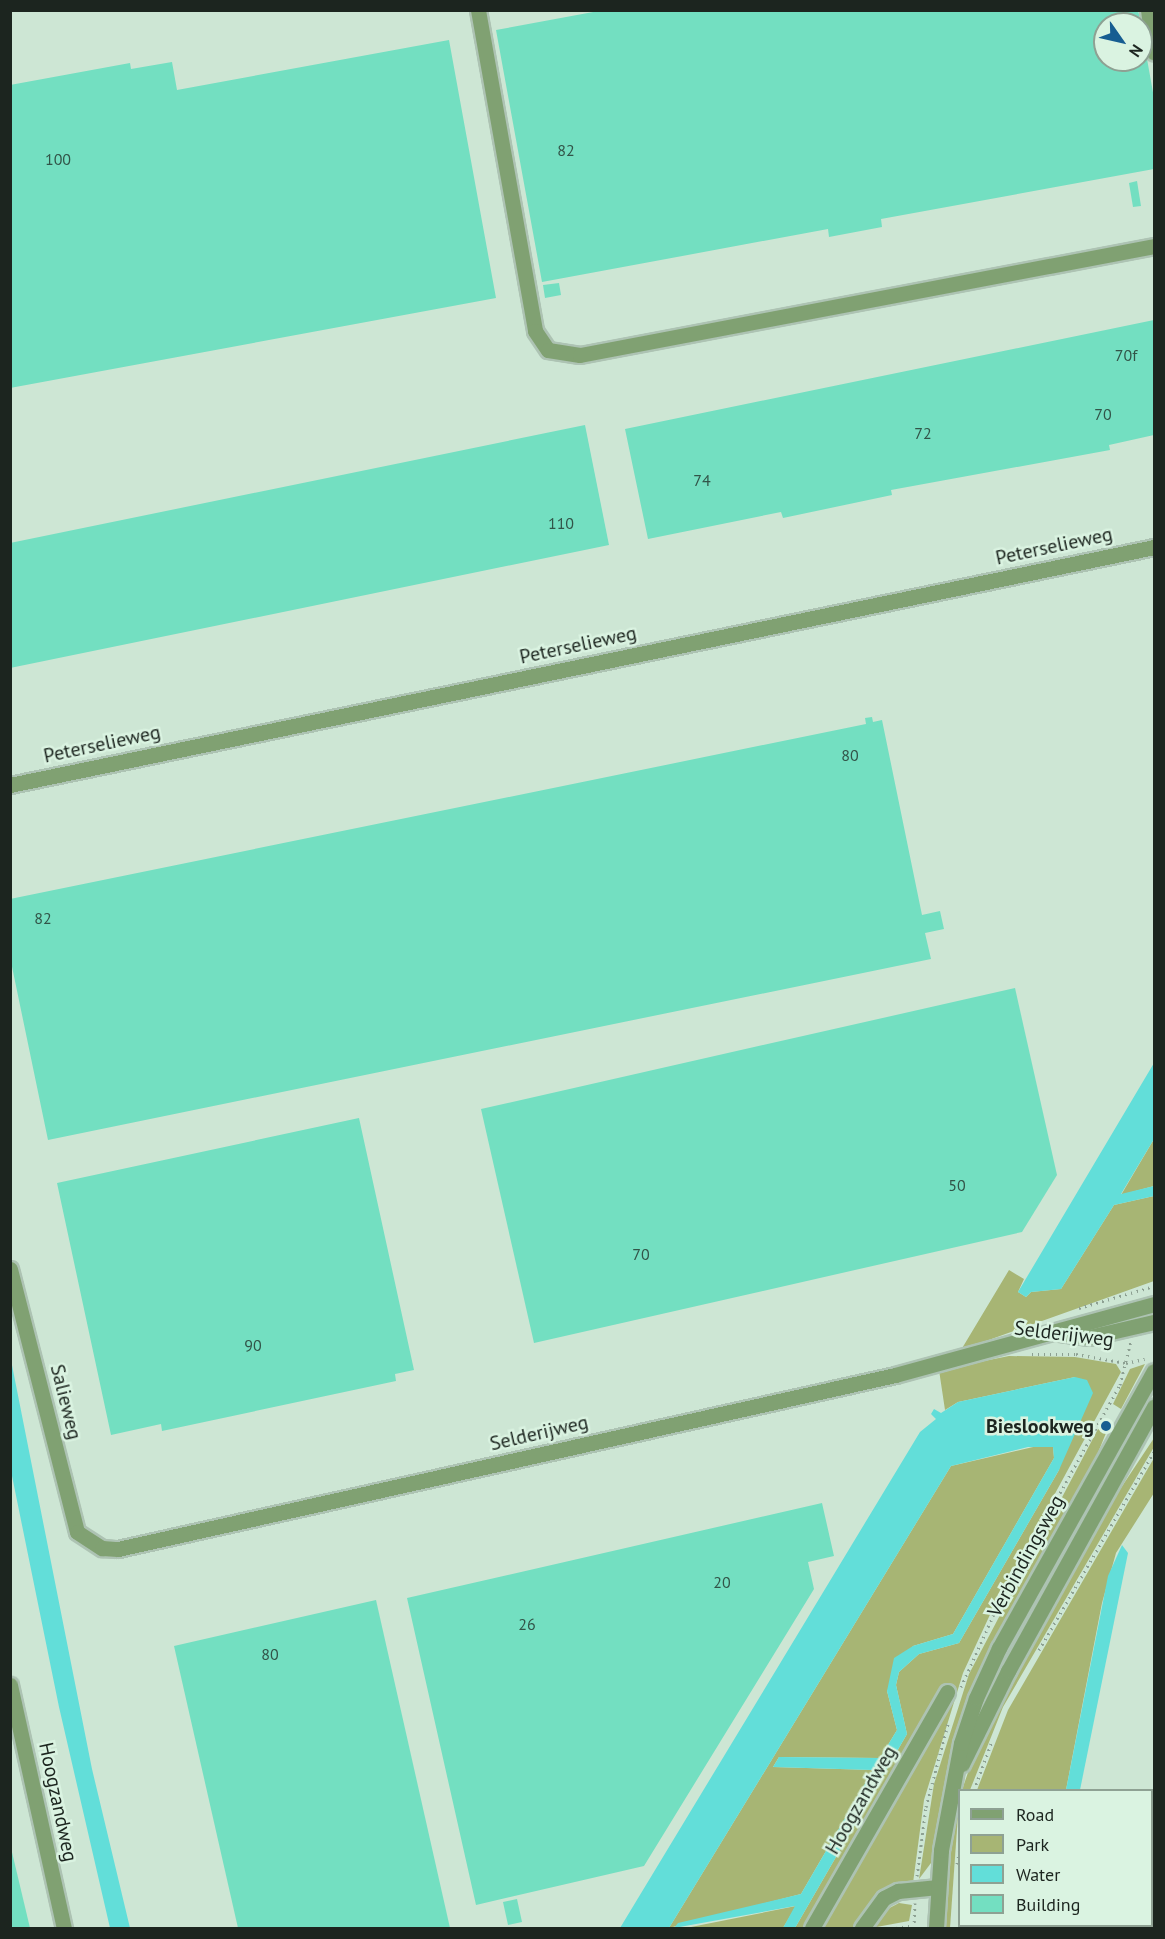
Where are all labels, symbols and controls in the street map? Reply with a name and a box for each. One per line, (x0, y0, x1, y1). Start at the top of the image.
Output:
north arrow (1093, 12, 1153, 72)
text: N (1125, 41, 1147, 61)
house number: 82 (557, 140, 575, 160)
house number: 100 (45, 149, 71, 169)
house number: 70f (1115, 345, 1137, 365)
house number: 70 (1094, 404, 1112, 424)
house number: 72 (914, 423, 932, 443)
house number: 74 (693, 470, 711, 490)
house number: 110 (548, 513, 574, 533)
street label: Peterselieweg (993, 522, 1115, 570)
street label: Peterselieweg (517, 621, 639, 669)
street label: Peterselieweg (41, 720, 163, 768)
house number: 80 (841, 745, 859, 765)
house number: 82 (34, 908, 52, 928)
house number: 50 (948, 1175, 966, 1195)
house number: 70 (632, 1244, 650, 1264)
street label: Selderijweg (1013, 1316, 1115, 1352)
house number: 90 (244, 1335, 262, 1355)
street label: Salieweg (45, 1362, 87, 1442)
street label: Selderijweg (487, 1410, 591, 1456)
place label: Bieslookweg (986, 1414, 1094, 1438)
marker: Bieslookweg (1099, 1419, 1113, 1433)
street label: Verbindingsweg (983, 1491, 1069, 1621)
house number: 20 (713, 1572, 731, 1592)
house number: 26 (518, 1614, 536, 1634)
house number: 80 (261, 1644, 279, 1664)
street label: Hoogzandweg (34, 1740, 82, 1864)
street label: Hoogzandweg (820, 1741, 902, 1859)
legend (958, 1789, 1153, 1927)
text: Road (1016, 1803, 1054, 1826)
text: Park (1016, 1833, 1049, 1856)
text: Water (1016, 1863, 1060, 1886)
text: Building (1016, 1893, 1080, 1916)

